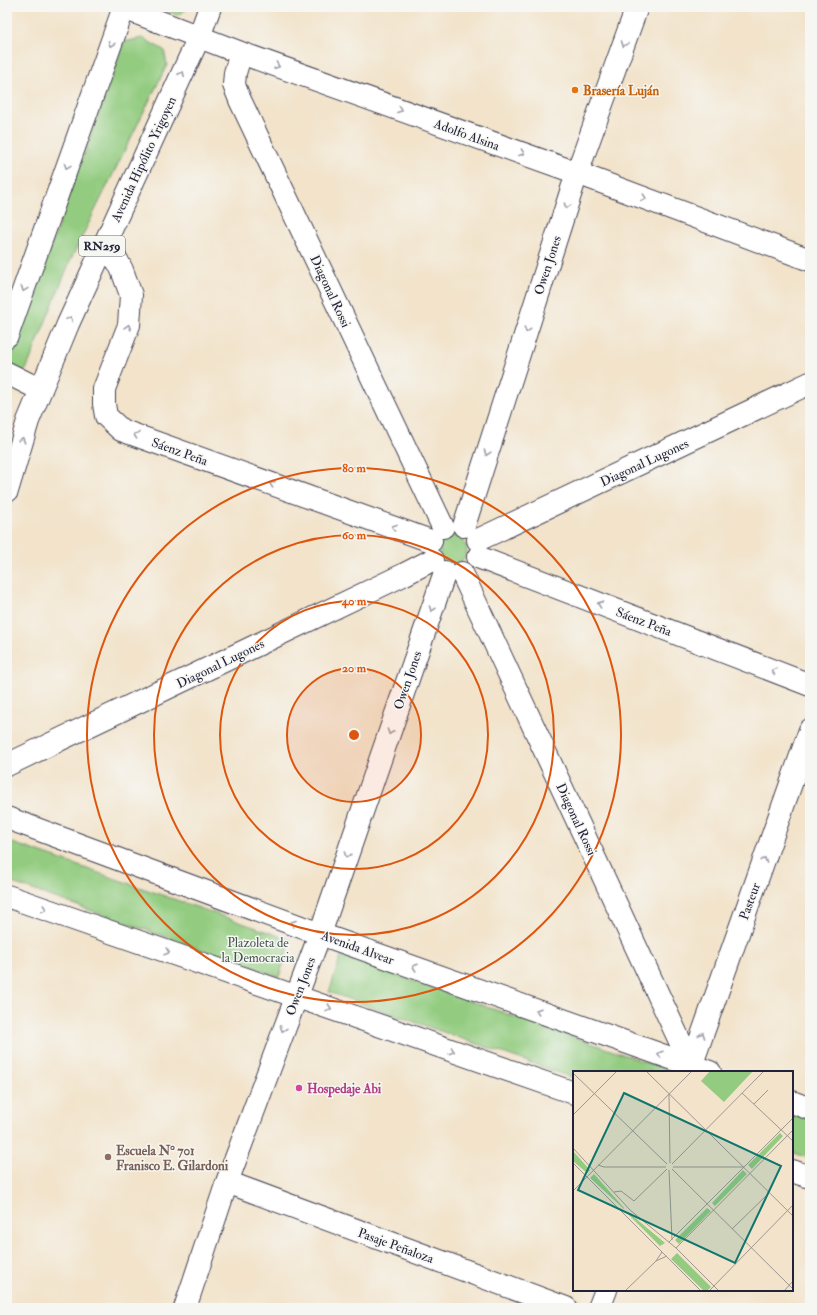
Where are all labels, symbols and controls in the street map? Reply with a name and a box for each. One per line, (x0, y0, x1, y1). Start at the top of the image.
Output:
one-way arrow (107, 40, 115, 47)
one-way arrow (620, 40, 629, 47)
one-way arrow (274, 61, 281, 70)
one-way arrow (177, 70, 185, 78)
place label: Brasería Luján (583, 83, 659, 99)
marker: Brasería Luján (570, 85, 580, 95)
street label: Avenida Hipólito Yrigoyen (107, 94, 181, 226)
one-way arrow (396, 105, 403, 113)
street label: Adolfo Alsina (431, 115, 502, 154)
one-way arrow (519, 149, 526, 157)
one-way arrow (64, 163, 72, 170)
one-way arrow (641, 193, 648, 202)
one-way arrow (563, 202, 571, 209)
street label: Owen Jones (531, 233, 565, 297)
road number: RN259 (79, 236, 125, 256)
street label: Diagonal Rossi (306, 253, 354, 331)
one-way arrow (20, 285, 28, 292)
one-way arrow (65, 316, 73, 324)
one-way arrow (123, 324, 132, 331)
one-way arrow (523, 326, 532, 333)
one-way arrow (133, 431, 140, 440)
street label: Sáenz Peña (149, 434, 210, 470)
street label: Diagonal Lugones (598, 435, 692, 490)
one-way arrow (17, 437, 26, 444)
one-way arrow (483, 450, 492, 457)
text: 80 m (342, 461, 366, 476)
one-way arrow (268, 480, 275, 488)
one-way arrow (391, 524, 398, 532)
text: 60 m (342, 528, 367, 543)
text: 40 m (341, 594, 367, 609)
one-way arrow (597, 600, 604, 608)
street label: Sáenz Peña (613, 604, 674, 640)
one-way arrow (428, 605, 437, 612)
street label: Diagonal Lugones (174, 636, 267, 692)
street label: Owen Jones (390, 648, 426, 712)
text: 20 m (342, 661, 367, 676)
one-way arrow (770, 667, 777, 675)
centre of rings (347, 728, 361, 742)
one-way arrow (386, 728, 394, 735)
street label: Diagonal Rossi (552, 781, 600, 859)
one-way arrow (343, 851, 352, 858)
one-way arrow (759, 856, 768, 863)
street label: Pasteur (736, 880, 764, 922)
one-way arrow (40, 904, 47, 913)
one-way arrow (289, 920, 296, 928)
street label: Avenida Alvear (318, 927, 396, 969)
park label: Plazoleta de la Democracia (221, 935, 295, 966)
one-way arrow (163, 947, 170, 955)
street label: Owen Jones (282, 954, 320, 1018)
one-way arrow (412, 964, 419, 972)
one-way arrow (325, 1003, 332, 1012)
one-way arrow (534, 1007, 541, 1015)
one-way arrow (280, 1026, 288, 1033)
one-way arrow (697, 1032, 706, 1039)
one-way arrow (448, 1046, 455, 1054)
one-way arrow (657, 1050, 664, 1059)
inset map (573, 1071, 793, 1291)
place label: Hospedaje Abi (307, 1081, 382, 1098)
marker: Hospedaje Abi (294, 1083, 304, 1093)
place label: Escuela N° 701 Franisco E. Gilardoni (116, 1143, 229, 1174)
marker: Escuela N° 701 Franisco E. Gilardoni (103, 1152, 113, 1162)
street label: Pasaje Peñaloza (356, 1225, 436, 1267)

